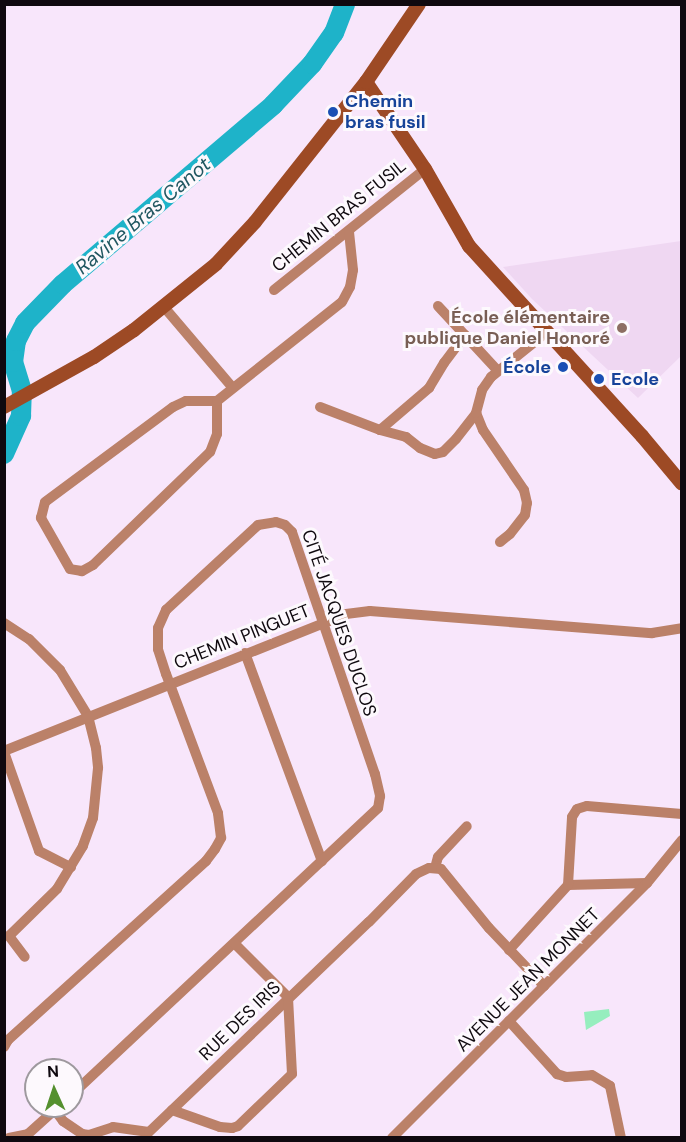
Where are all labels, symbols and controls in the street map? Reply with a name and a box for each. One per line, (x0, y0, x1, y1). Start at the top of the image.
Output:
place label: Chemin bras fusil (345, 91, 426, 134)
marker: Chemin bras fusil (326, 105, 340, 119)
water label: Ravine Bras Canot (70, 152, 216, 280)
street label: CHEMIN BRAS FUSIL (268, 155, 410, 277)
place label: École élémentaire publique Daniel Honoré (404, 307, 610, 350)
marker: École élémentaire publique Daniel Honoré (615, 321, 629, 335)
place label: École (503, 356, 551, 378)
marker: École (556, 360, 570, 374)
place label: Ecole (611, 368, 659, 390)
marker: Ecole (592, 372, 606, 386)
street label: CITÉ JACQUES DUCLOS (297, 527, 381, 719)
street label: CHEMIN PINGUET (171, 600, 313, 674)
street label: AVENUE JEAN MONNET (452, 904, 604, 1056)
street label: RUE DES IRIS (195, 977, 285, 1065)
north arrow (24, 1058, 84, 1118)
text: N (47, 1061, 60, 1082)

